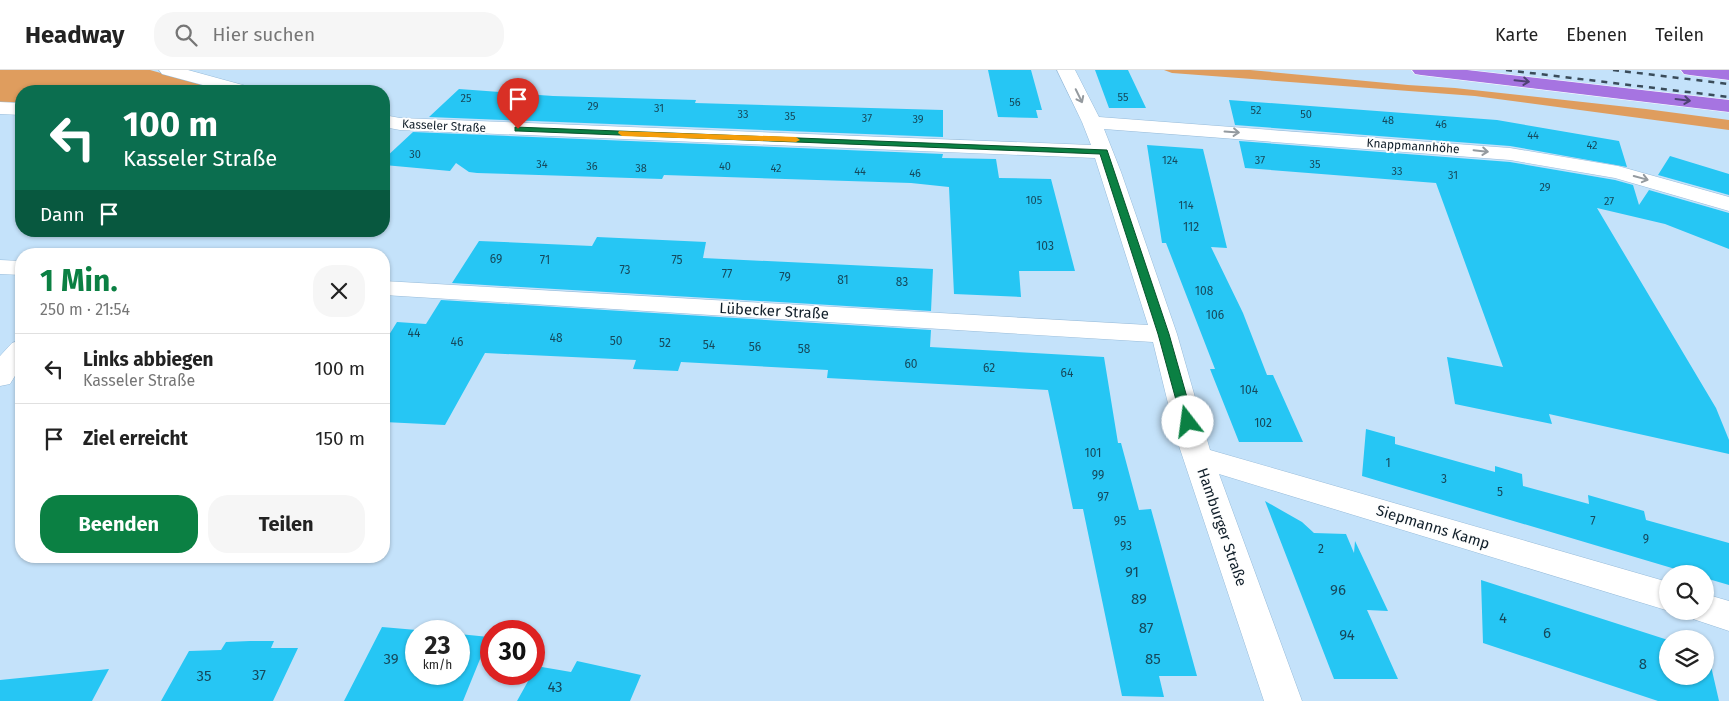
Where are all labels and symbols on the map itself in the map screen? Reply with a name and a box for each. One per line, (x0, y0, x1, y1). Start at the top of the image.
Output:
one-way arrow (1514, 76, 1530, 86)
pin (497, 78, 539, 129)
one-way arrow (1075, 89, 1085, 104)
house number: 55 (1118, 91, 1129, 104)
house number: 25 (461, 92, 472, 105)
one-way arrow (1675, 95, 1691, 105)
house number: 56 (1009, 96, 1021, 109)
house number: 29 (587, 100, 599, 113)
house number: 31 (654, 102, 664, 115)
house number: 52 (1251, 104, 1261, 117)
house number: 33 (738, 108, 748, 121)
house number: 50 (1300, 108, 1312, 121)
house number: 35 (785, 110, 796, 123)
house number: 37 (862, 112, 872, 125)
house number: 39 (912, 113, 924, 126)
house number: 48 (1382, 114, 1394, 127)
street label: Kasseler Straße (402, 117, 486, 135)
house number: 46 (1435, 118, 1447, 131)
one-way arrow (1223, 128, 1239, 137)
house number: 44 (1527, 129, 1539, 142)
street label: Knappmannhöhe (1366, 136, 1460, 156)
house number: 42 (1586, 139, 1598, 152)
one-way arrow (1473, 146, 1489, 156)
house number: 30 (409, 148, 421, 161)
house number: 124 (1162, 154, 1178, 167)
house number: 37 (1255, 154, 1265, 167)
house number: 34 (536, 158, 548, 171)
house number: 35 (1310, 158, 1321, 171)
house number: 36 (586, 160, 598, 173)
house number: 40 (719, 160, 731, 173)
house number: 38 (635, 162, 647, 175)
house number: 42 (770, 162, 782, 175)
house number: 44 (854, 165, 866, 178)
house number: 33 (1392, 165, 1402, 178)
house number: 46 (909, 167, 921, 180)
house number: 31 (1448, 169, 1458, 182)
one-way arrow (1632, 174, 1648, 184)
house number: 29 (1539, 181, 1551, 194)
house number: 105 (1026, 194, 1043, 207)
house number: 27 (1604, 195, 1614, 208)
house number: 114 (1178, 199, 1194, 212)
house number: 112 (1183, 220, 1199, 234)
house number: 103 (1036, 239, 1054, 253)
house number: 69 (490, 252, 502, 266)
house number: 71 (540, 253, 550, 267)
house number: 75 (671, 253, 683, 267)
house number: 73 (619, 263, 631, 277)
house number: 77 (722, 267, 732, 281)
house number: 79 (779, 270, 791, 284)
house number: 81 (837, 273, 849, 287)
house number: 83 (896, 275, 908, 289)
house number: 108 (1195, 284, 1214, 298)
street label: Lübecker Straße (719, 299, 829, 323)
house number: 106 (1206, 308, 1224, 322)
house number: 44 (408, 326, 421, 340)
house number: 48 (550, 331, 563, 345)
house number: 50 (610, 334, 623, 348)
house number: 46 (451, 335, 463, 349)
house number: 52 (659, 336, 671, 350)
house number: 54 (703, 338, 716, 352)
house number: 56 (749, 340, 761, 354)
house number: 58 (798, 342, 811, 356)
house number: 60 (904, 357, 918, 371)
house number: 62 (983, 361, 995, 375)
house number: 64 (1061, 366, 1074, 380)
house number: 104 (1240, 383, 1259, 397)
position arrow (1161, 395, 1213, 447)
house number: 102 (1254, 416, 1272, 430)
house number: 101 (1085, 446, 1101, 460)
house number: 1 (1385, 456, 1391, 470)
street label: Hamburger Straße (1193, 465, 1251, 589)
house number: 99 (1092, 468, 1104, 482)
house number: 3 (1441, 472, 1447, 486)
house number: 5 (1497, 485, 1503, 499)
house number: 97 (1097, 490, 1109, 504)
street label: Siepmanns Kamp (1374, 501, 1492, 553)
house number: 95 (1114, 514, 1126, 528)
house number: 7 (1590, 514, 1596, 528)
house number: 9 (1643, 532, 1649, 546)
house number: 93 (1120, 539, 1132, 553)
house number: 2 (1318, 542, 1324, 556)
house number: 91 (1125, 563, 1139, 581)
house number: 96 (1330, 581, 1346, 599)
house number: 89 (1131, 590, 1147, 608)
house number: 4 (1499, 609, 1507, 627)
house number: 87 (1139, 619, 1154, 637)
speed limit sign: 30 (480, 620, 545, 685)
house number: 6 (1543, 624, 1551, 642)
house number: 94 (1339, 626, 1355, 644)
house number: 39 (383, 650, 399, 668)
house number: 85 (1145, 650, 1161, 668)
house number: 8 (1639, 655, 1647, 673)
house number: 37 (252, 666, 266, 684)
house number: 35 (196, 667, 212, 685)
house number: 43 (547, 678, 563, 696)

